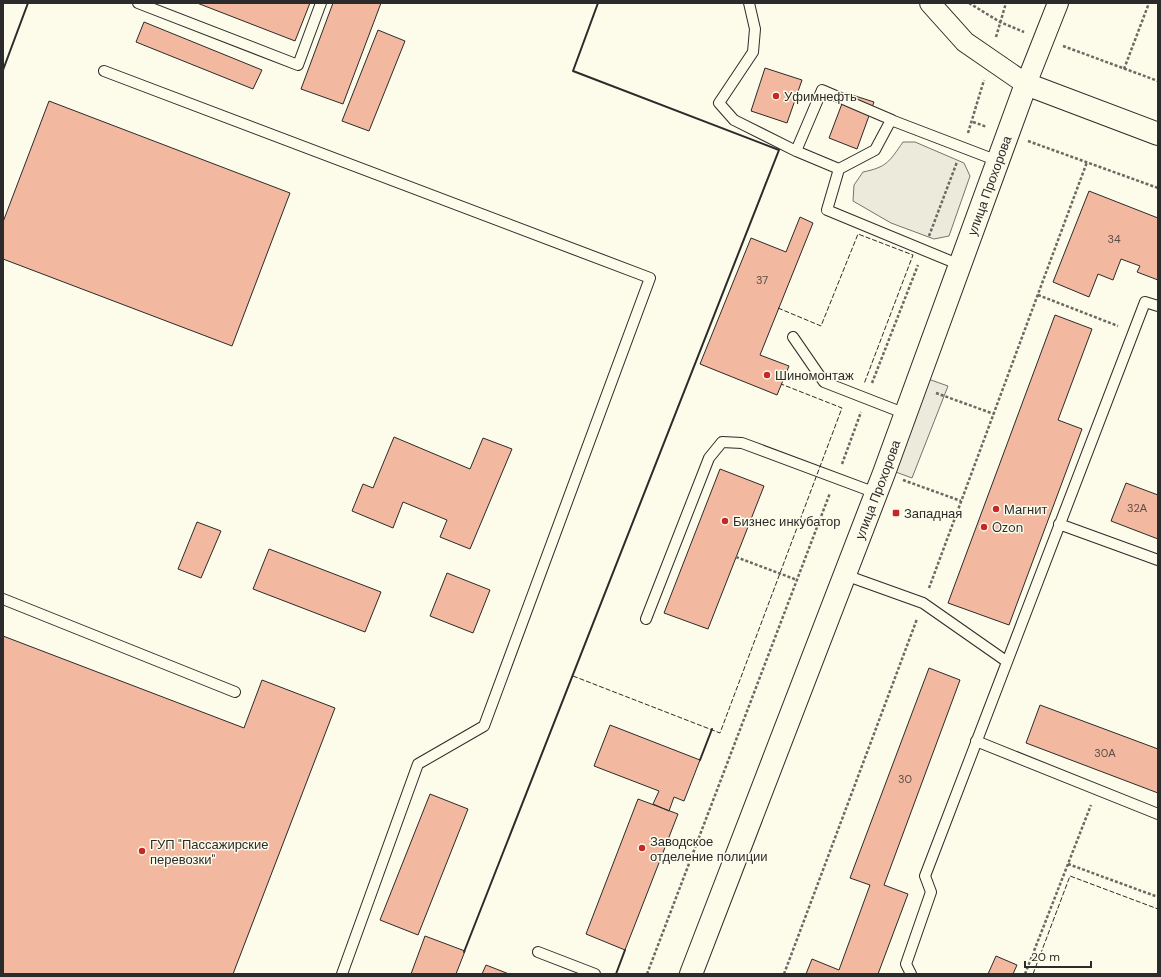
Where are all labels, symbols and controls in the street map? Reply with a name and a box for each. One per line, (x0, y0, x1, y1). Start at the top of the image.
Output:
place label: Уфимнефть (784, 88, 857, 105)
marker: Уфимнефть (771, 91, 781, 101)
street label: улица Прохорова (963, 133, 1016, 238)
house number: 34 (1107, 232, 1121, 246)
house number: 37 (756, 273, 768, 287)
place label: Шиномонтаж (775, 367, 854, 384)
marker: Шиномонтаж (762, 370, 772, 380)
street label: улица Прохорова (851, 437, 905, 542)
place label: Магнит (1004, 501, 1047, 518)
house number: 32А (1127, 501, 1148, 515)
marker: Магнит (991, 504, 1001, 514)
place label: Западная (904, 505, 962, 522)
marker: Западная (891, 508, 901, 518)
place label: Бизнес инкубатор (733, 513, 840, 530)
marker: Бизнес инкубатор (720, 516, 730, 526)
place label: Ozon (992, 519, 1023, 536)
marker: Ozon (979, 522, 989, 532)
house number: 30А (1094, 746, 1116, 760)
house number: 30 (898, 772, 912, 786)
place label: Заводское отделение полиции (650, 833, 768, 865)
place label: ГУП "Пассажирские перевозки" (150, 836, 269, 868)
marker: Заводское отделение полиции (637, 843, 647, 853)
marker: ГУП "Пассажирские перевозки" (137, 846, 147, 856)
scale bar (1025, 943, 1091, 969)
text: 20 m (1031, 949, 1060, 965)

